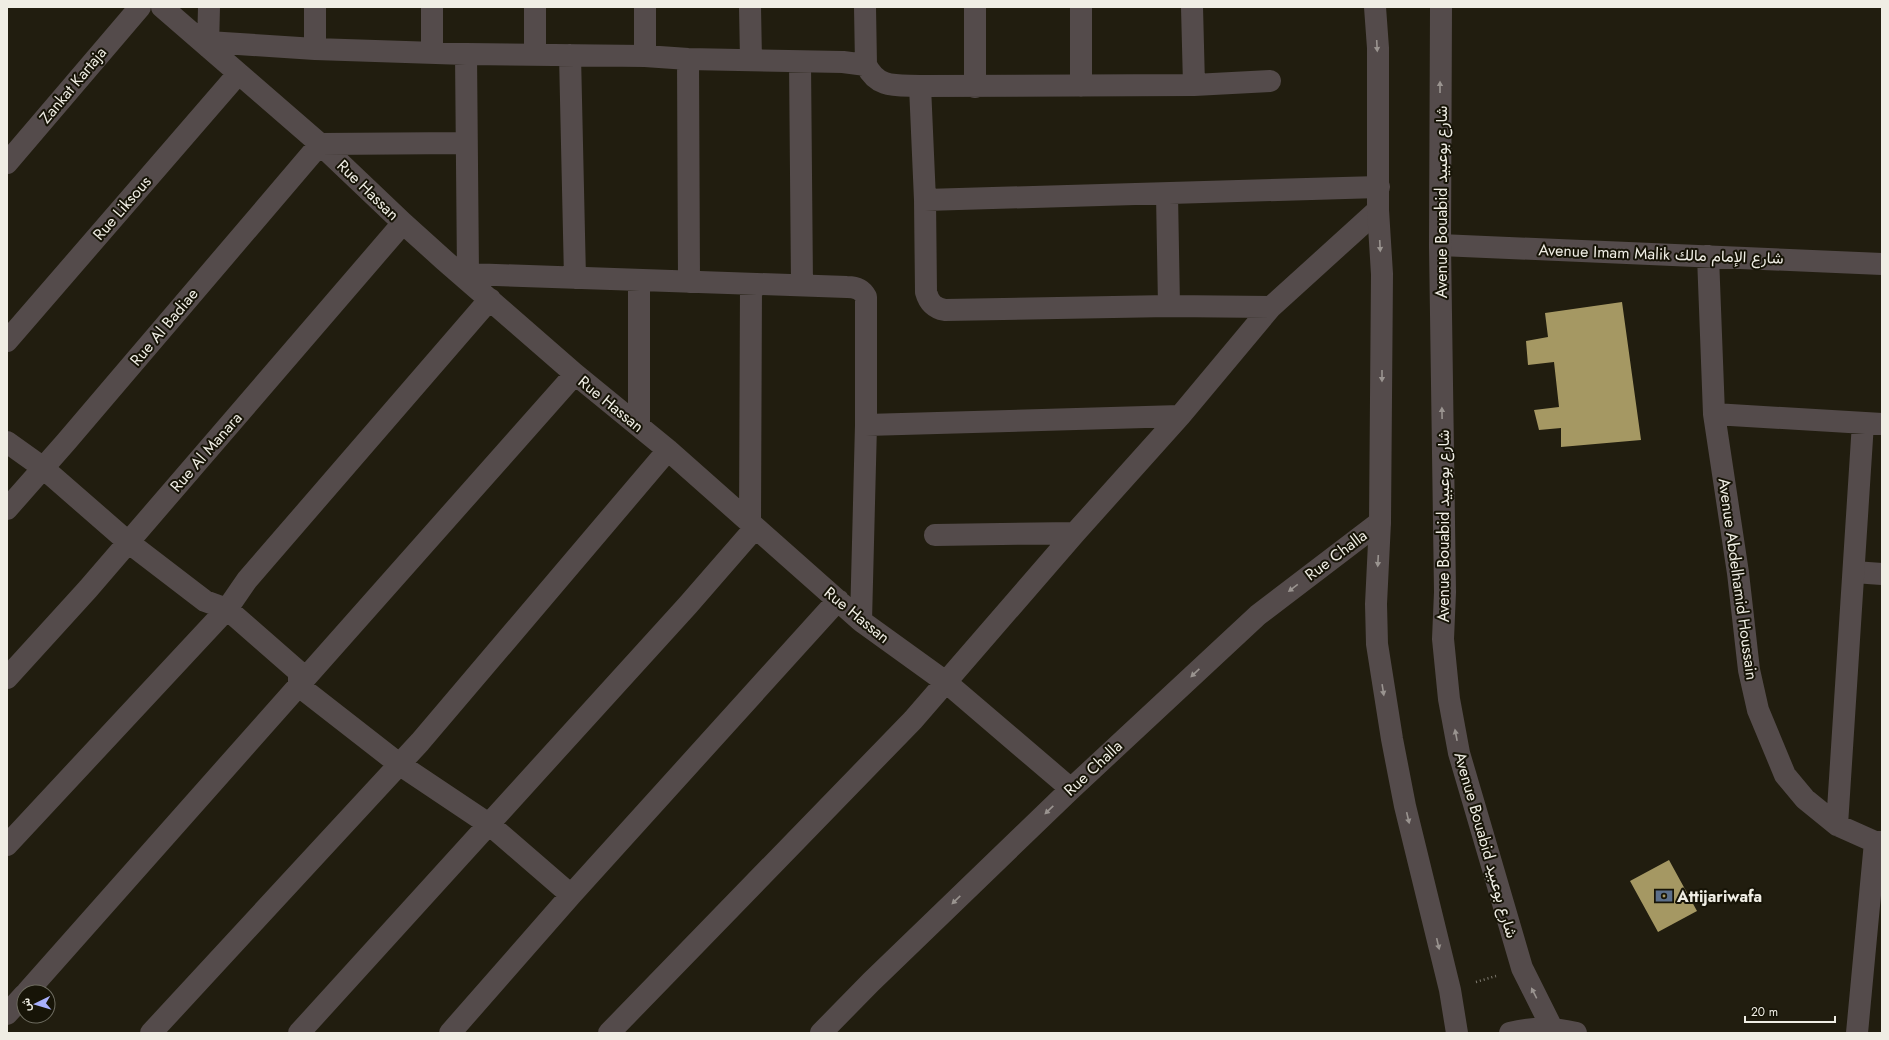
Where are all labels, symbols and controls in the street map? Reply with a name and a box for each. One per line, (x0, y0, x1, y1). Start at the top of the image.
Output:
one-way arrow (1374, 40, 1381, 52)
street label: Zankat Kartaja (34, 42, 112, 128)
one-way arrow (1437, 80, 1443, 93)
street label: Avenue Bouabid شارع بوعبيد (1430, 106, 1453, 298)
street label: Rue Hassan (332, 154, 404, 226)
street label: Rue Liksous (87, 171, 157, 245)
street label: Avenue Imam Malik شارع الإمام مالك (1538, 238, 1784, 270)
one-way arrow (1377, 240, 1384, 252)
street label: Rue Al Badiae (125, 283, 203, 371)
street label: Rue Hassan (573, 370, 649, 438)
one-way arrow (1379, 370, 1385, 383)
one-way arrow (1439, 406, 1445, 419)
street label: Rue Al Manara (165, 407, 247, 497)
street label: Avenue Bouabid شارع بوعبيد (1432, 430, 1455, 622)
street label: Avenue Abdelhamid Houssain (1712, 477, 1764, 681)
street label: Rue Challa (1300, 524, 1372, 586)
one-way arrow (1375, 555, 1381, 568)
street label: Rue Hassan (819, 581, 895, 649)
one-way arrow (1288, 584, 1299, 592)
one-way arrow (1190, 668, 1200, 678)
one-way arrow (1381, 684, 1387, 696)
one-way arrow (1452, 729, 1458, 741)
street label: Rue Challa (1059, 735, 1127, 801)
street label: Avenue Bouabid شارع بوعبيد (1448, 749, 1524, 941)
one-way arrow (1044, 805, 1054, 814)
one-way arrow (1406, 812, 1412, 824)
place label: Attijariwafa (1676, 885, 1762, 908)
bank icon: Attijariwafa (1654, 886, 1674, 906)
one-way arrow (951, 895, 961, 905)
one-way arrow (1436, 938, 1442, 950)
north arrow (16, 984, 56, 1024)
one-way arrow (1531, 987, 1537, 999)
text: ش (17, 998, 35, 1012)
scale bar (1745, 998, 1835, 1024)
text: 20 m (1751, 1003, 1778, 1021)

